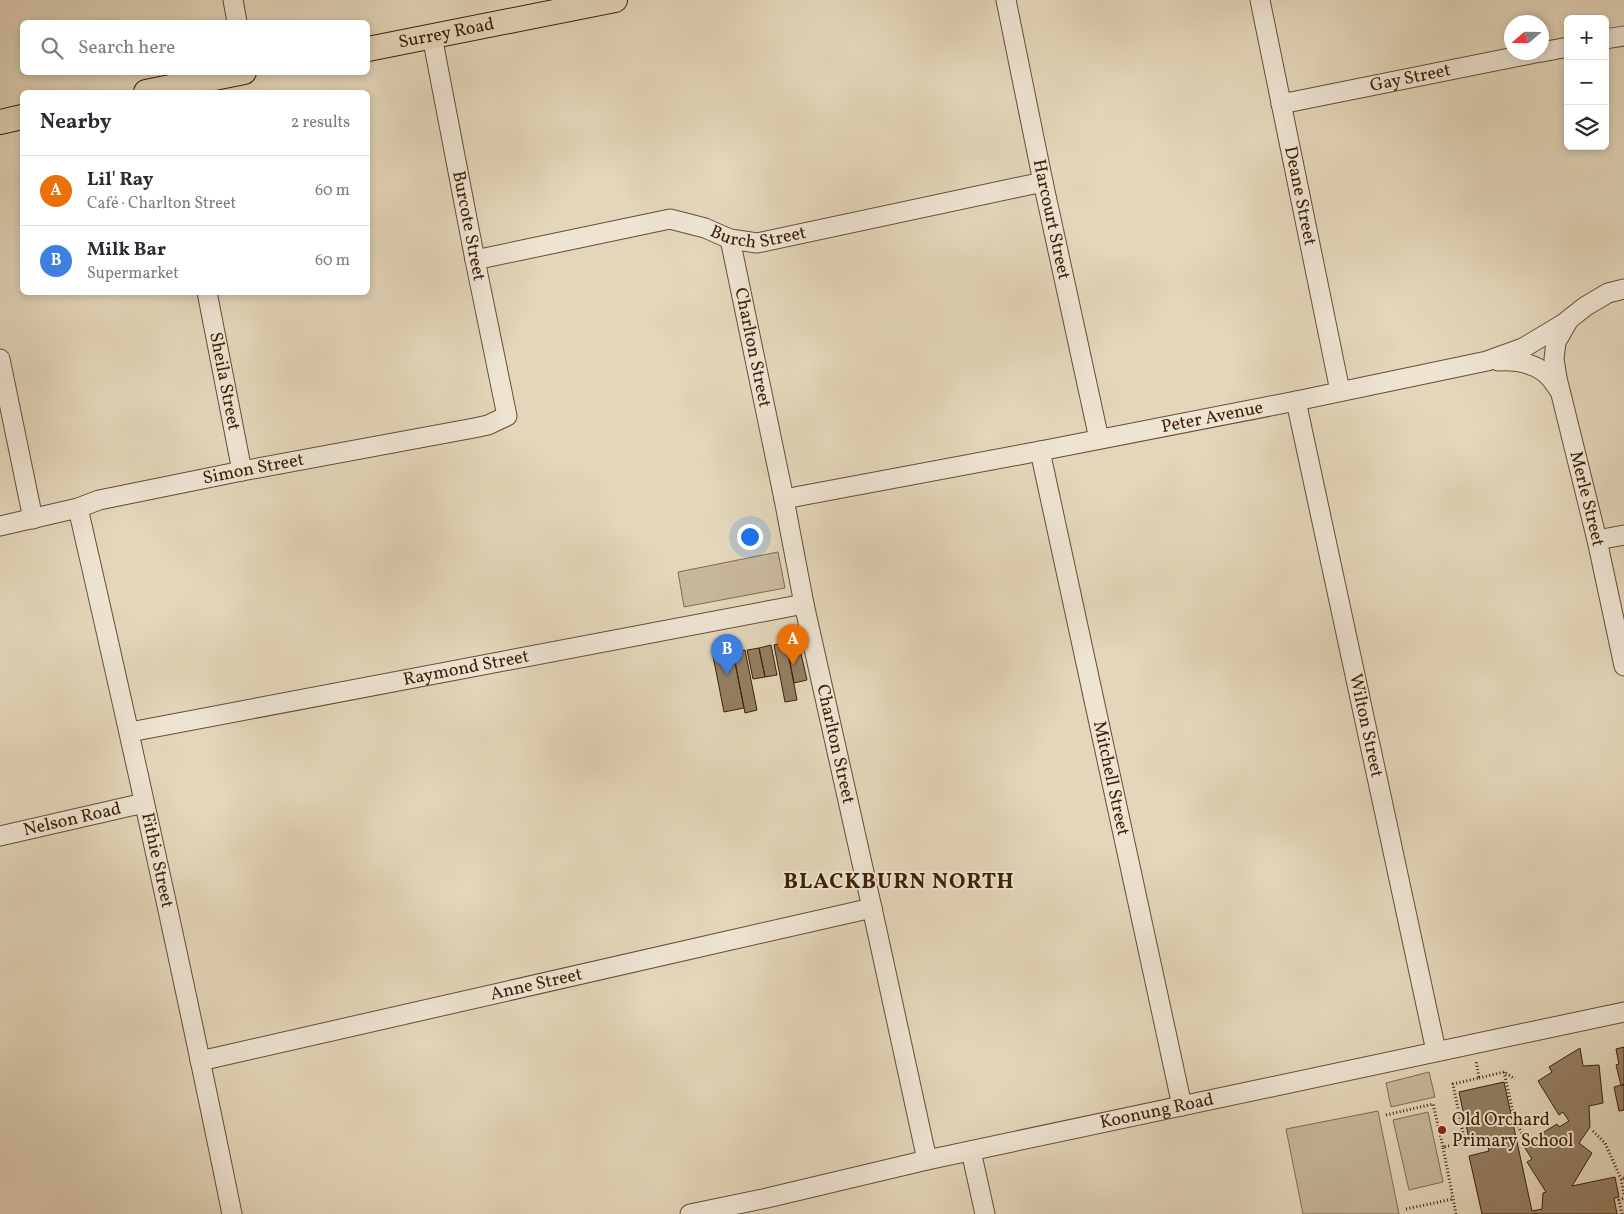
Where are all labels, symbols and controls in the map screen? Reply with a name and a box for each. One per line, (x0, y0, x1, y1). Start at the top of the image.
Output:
street label: Surrey Road (396, 12, 496, 55)
north arrow (1504, 15, 1549, 60)
map controls (1564, 15, 1609, 150)
button: + (1564, 15, 1609, 60)
search box (20, 20, 370, 75)
icon: search (38, 34, 66, 62)
text: Search here (78, 35, 175, 61)
street label: Gay Street (1368, 58, 1453, 98)
button: − (1564, 60, 1609, 105)
button: layers (1564, 105, 1609, 150)
text: Nearby (40, 108, 111, 137)
text: 2 results (291, 112, 350, 134)
street label: Deane Street (1278, 144, 1322, 248)
street label: Harcourt Street (1026, 157, 1076, 282)
text: Lil' Ray (87, 167, 153, 193)
street label: Burcote Street (445, 169, 491, 283)
text: A (50, 180, 62, 202)
text: 60 m (315, 180, 350, 202)
text: Café · Charlton Street (87, 193, 236, 215)
street label: Burch Street (706, 219, 809, 255)
text: Milk Bar (87, 237, 166, 263)
text: B (51, 250, 61, 272)
text: 60 m (315, 250, 350, 272)
text: Supermarket (87, 263, 179, 285)
street label: Charlton Street (728, 286, 777, 410)
street label: Sheila Street (203, 330, 246, 433)
street label: Peter Avenue (1159, 395, 1265, 440)
street label: Simon Street (201, 447, 306, 491)
street label: Merle Street (1563, 449, 1611, 549)
your location (737, 524, 763, 550)
pin: A (777, 624, 809, 665)
pin: B (711, 634, 743, 675)
street label: Raymond Street (401, 644, 531, 692)
street label: Wilton Street (1343, 671, 1389, 780)
street label: Charlton Street (810, 682, 861, 806)
street label: Mitchell Street (1086, 719, 1136, 838)
street label: Nelson Road (21, 796, 123, 843)
street label: Fithie Street (135, 810, 180, 910)
district label: BLACKBURN NORTH (783, 867, 1015, 898)
street label: Anne Street (488, 962, 585, 1007)
street label: Koonung Road (1098, 1087, 1216, 1135)
place label: Old Orchard Primary School (1452, 1108, 1573, 1154)
marker: Old Orchard Primary School (1436, 1124, 1448, 1136)

